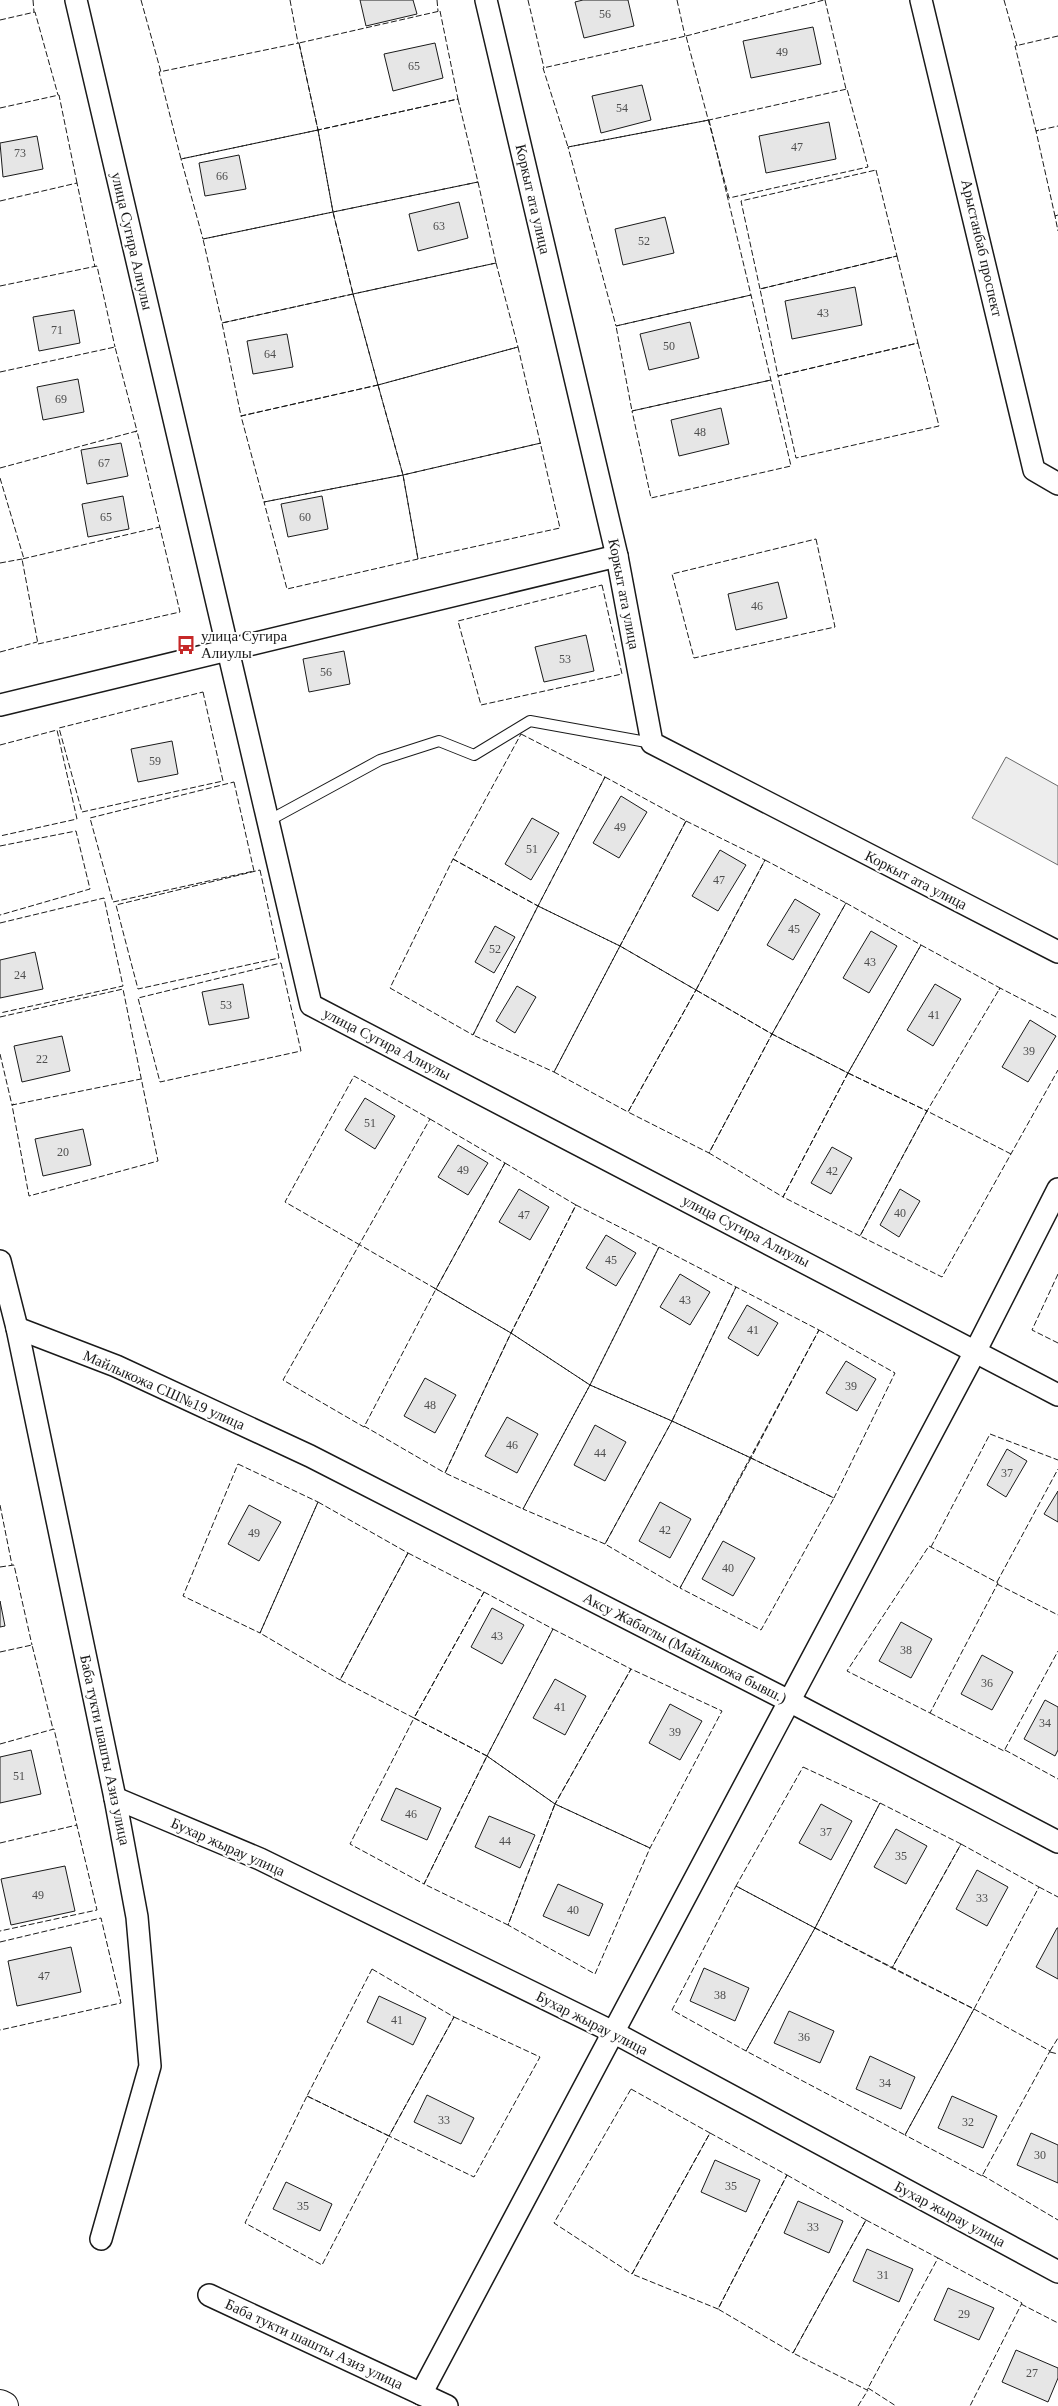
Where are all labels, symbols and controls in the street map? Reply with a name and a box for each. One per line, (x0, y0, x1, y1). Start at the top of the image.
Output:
house number: 56 (599, 7, 611, 21)
house number: 49 (776, 45, 788, 59)
house number: 65 (408, 59, 420, 73)
house number: 54 (616, 101, 628, 115)
house number: 47 (791, 140, 803, 154)
street label: Коркыт ата улица (513, 142, 554, 256)
house number: 73 (14, 146, 26, 160)
house number: 66 (216, 169, 228, 183)
street label: улица Сугира Алиулы (108, 171, 156, 311)
street label: Арыстанбаб проспект (958, 178, 1006, 319)
house number: 63 (433, 219, 445, 233)
house number: 52 (638, 234, 650, 248)
house number: 43 (817, 306, 829, 320)
house number: 71 (51, 323, 63, 337)
house number: 50 (663, 339, 675, 353)
house number: 64 (264, 347, 276, 361)
house number: 69 (55, 392, 67, 406)
house number: 48 (694, 425, 706, 439)
house number: 67 (98, 456, 110, 470)
house number: 65 (100, 510, 112, 524)
house number: 60 (299, 510, 311, 524)
street label: Коркыт ата улица (605, 537, 643, 651)
house number: 46 (751, 599, 763, 613)
place label: улица Сугира Алиулы (201, 628, 288, 661)
bus stop icon: улица Сугира Алиулы (175, 634, 197, 656)
house number: 53 (559, 652, 571, 666)
house number: 56 (320, 665, 332, 679)
house number: 59 (149, 754, 161, 768)
house number: 49 (614, 820, 626, 834)
house number: 51 (526, 842, 538, 856)
street label: Коркыт ата улица (862, 847, 970, 913)
house number: 47 (713, 873, 725, 887)
house number: 45 (788, 922, 800, 936)
house number: 52 (489, 942, 501, 956)
house number: 43 (864, 955, 876, 969)
house number: 24 (14, 968, 26, 982)
house number: 53 (220, 998, 232, 1012)
street label: улица Сугира Алиулы (321, 1005, 453, 1083)
house number: 41 (928, 1008, 940, 1022)
house number: 39 (1023, 1044, 1035, 1058)
house number: 22 (36, 1052, 48, 1066)
house number: 51 (364, 1116, 376, 1130)
house number: 20 (57, 1145, 69, 1159)
house number: 49 (457, 1163, 469, 1177)
house number: 42 (826, 1164, 838, 1178)
street label: улица Сугира Алиулы (680, 1192, 812, 1270)
house number: 40 (894, 1206, 906, 1220)
house number: 47 (518, 1208, 530, 1222)
house number: 45 (605, 1253, 617, 1267)
house number: 43 (679, 1293, 691, 1307)
house number: 41 (747, 1323, 759, 1337)
street label: Майлыкожа СШ№19 улица (81, 1347, 248, 1433)
house number: 39 (845, 1379, 857, 1393)
house number: 48 (424, 1398, 436, 1412)
house number: 46 (506, 1438, 518, 1452)
house number: 44 (594, 1446, 606, 1460)
house number: 37 (1001, 1466, 1013, 1480)
house number: 42 (659, 1523, 671, 1537)
house number: 49 (248, 1526, 260, 1540)
house number: 40 (722, 1561, 734, 1575)
street label: Аксу Жабаглы (Майлыкожа бывш.) (580, 1590, 789, 1707)
house number: 43 (491, 1629, 503, 1643)
house number: 38 (900, 1643, 912, 1657)
street label: Баба тукти шашты Азиз улица (77, 1653, 133, 1847)
house number: 36 (981, 1676, 993, 1690)
house number: 41 (554, 1700, 566, 1714)
house number: 34 (1039, 1716, 1051, 1730)
house number: 39 (669, 1725, 681, 1739)
house number: 51 (13, 1769, 25, 1783)
house number: 46 (405, 1807, 417, 1821)
street label: Бухар жырау улица (169, 1815, 288, 1879)
house number: 37 (820, 1825, 832, 1839)
house number: 44 (499, 1834, 511, 1848)
house number: 35 (895, 1849, 907, 1863)
house number: 49 (32, 1888, 44, 1902)
house number: 33 (976, 1891, 988, 1905)
house number: 40 (567, 1903, 579, 1917)
house number: 47 (38, 1969, 50, 1983)
street label: Бухар жырау улица (534, 1988, 651, 2058)
house number: 38 (714, 1988, 726, 2002)
house number: 41 (391, 2013, 403, 2027)
house number: 36 (798, 2030, 810, 2044)
house number: 34 (879, 2076, 891, 2090)
house number: 33 (438, 2113, 450, 2127)
house number: 32 (962, 2115, 974, 2129)
house number: 30 (1034, 2148, 1046, 2162)
street label: Бухар жырау улица (892, 2178, 1008, 2250)
house number: 35 (725, 2179, 737, 2193)
house number: 35 (297, 2199, 309, 2213)
house number: 33 (807, 2220, 819, 2234)
house number: 31 (877, 2268, 889, 2282)
street label: Баба тукти шашты Азиз улица (223, 2296, 406, 2392)
house number: 29 (958, 2307, 970, 2321)
house number: 27 (1026, 2366, 1038, 2380)

